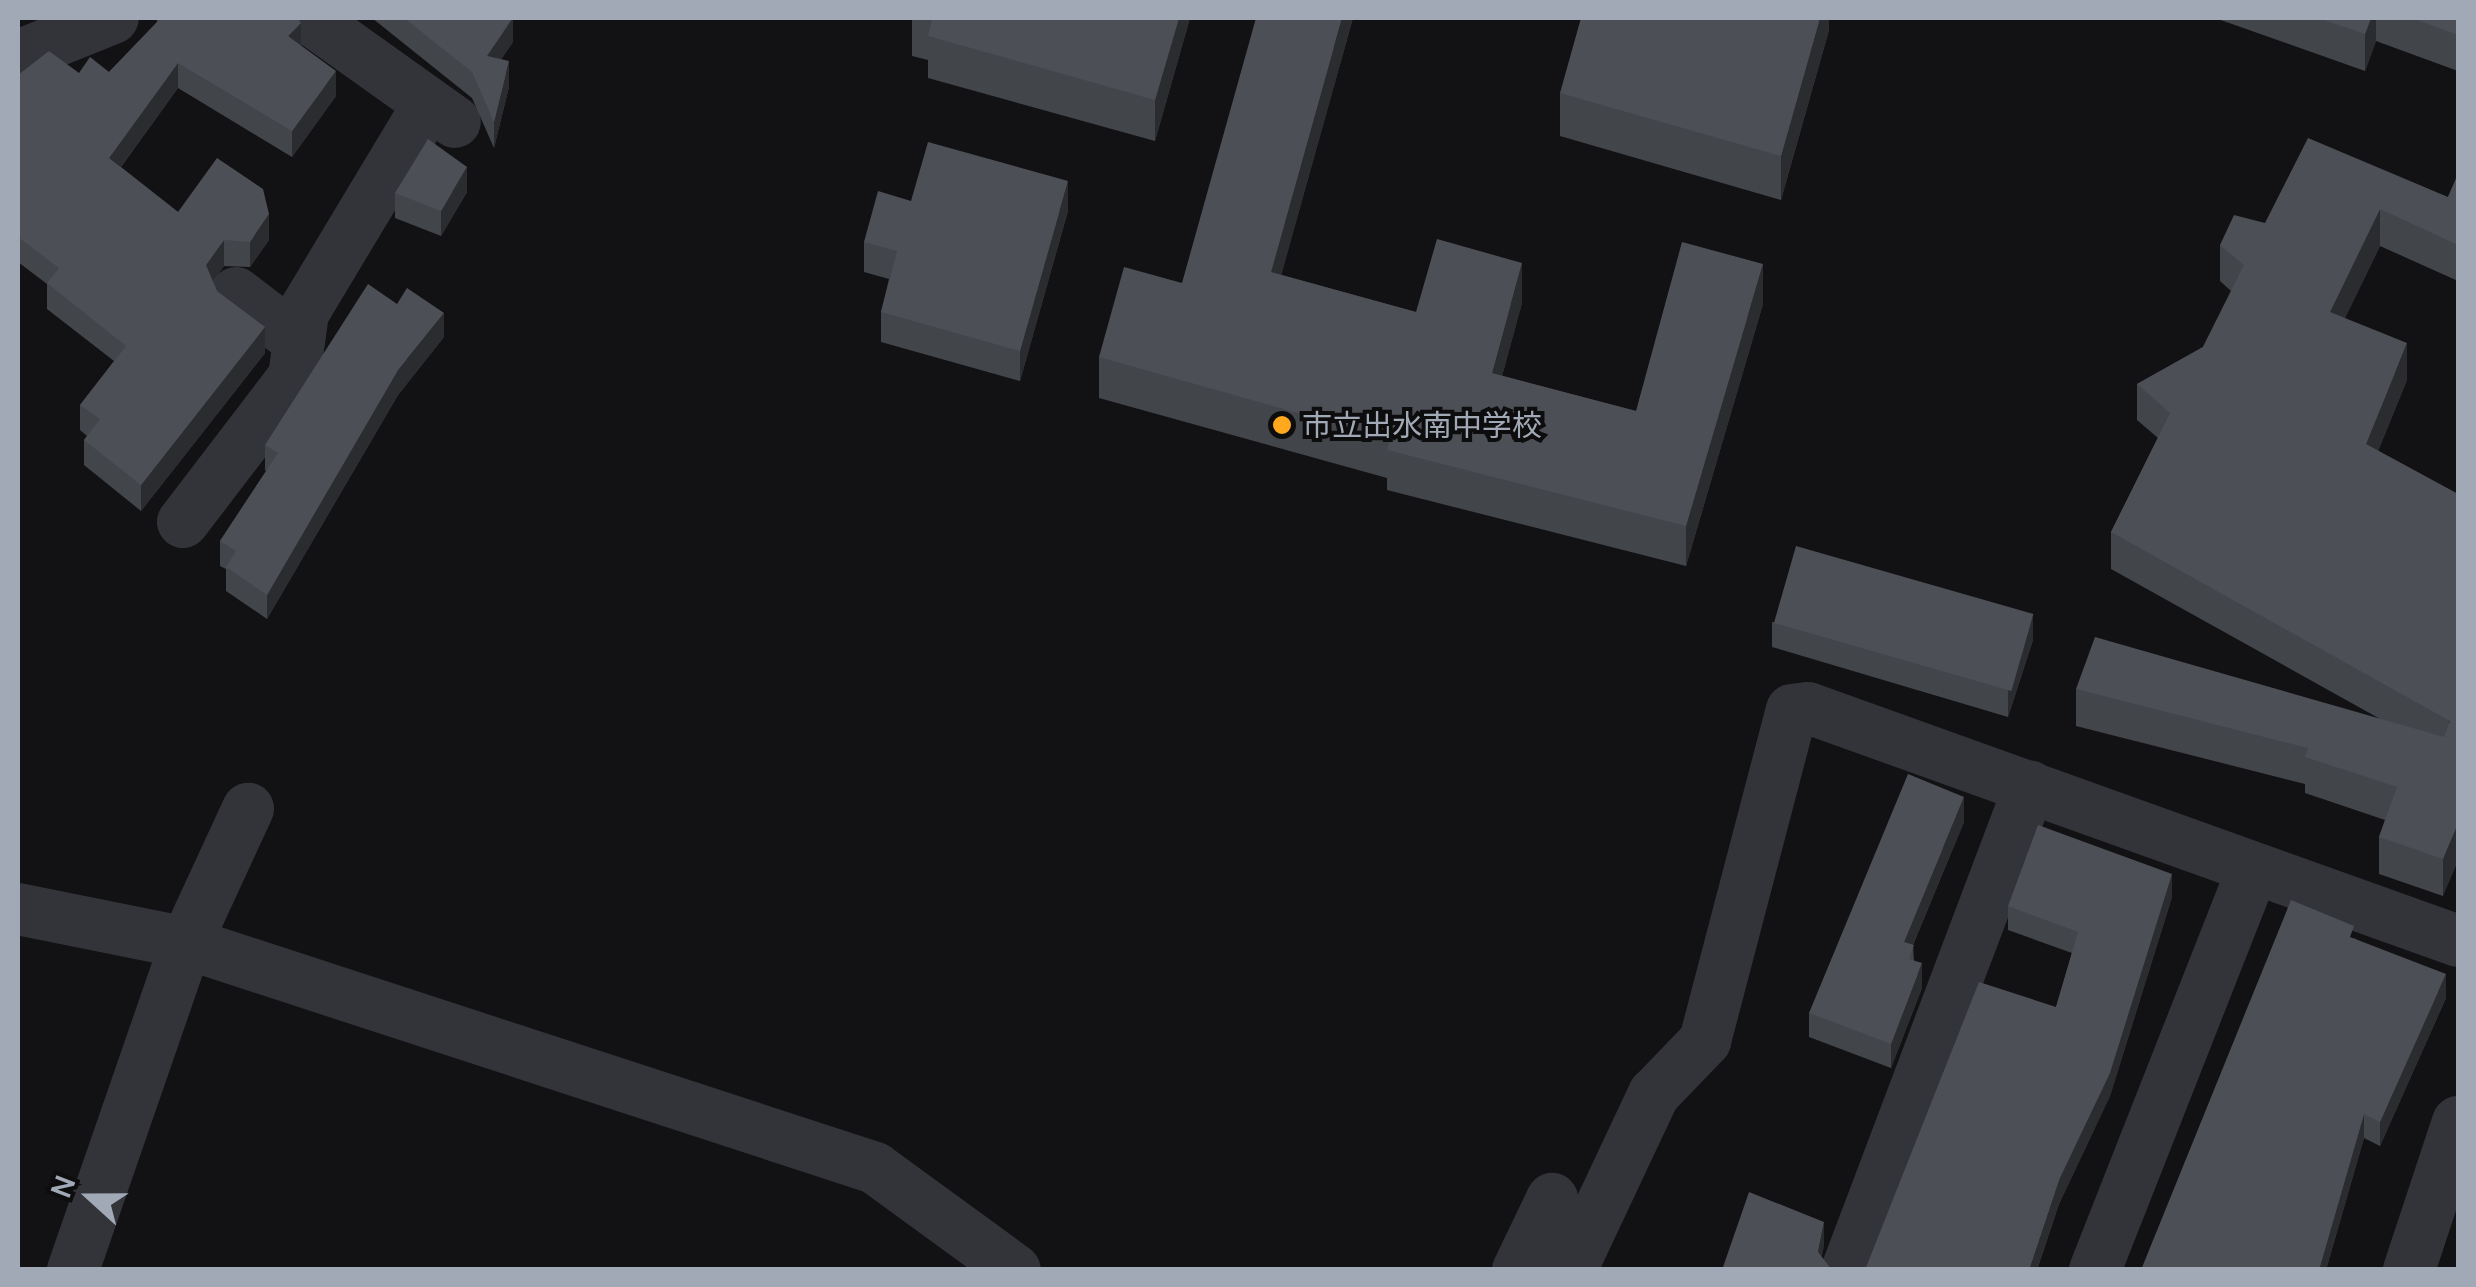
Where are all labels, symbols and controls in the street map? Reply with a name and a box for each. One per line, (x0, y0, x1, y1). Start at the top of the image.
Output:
place label: 市立出水南中学校 (1302, 407, 1542, 443)
marker: 市立出水南中学校 (1271, 414, 1293, 436)
north arrow (40, 1147, 140, 1247)
text: N (41, 1170, 83, 1202)

